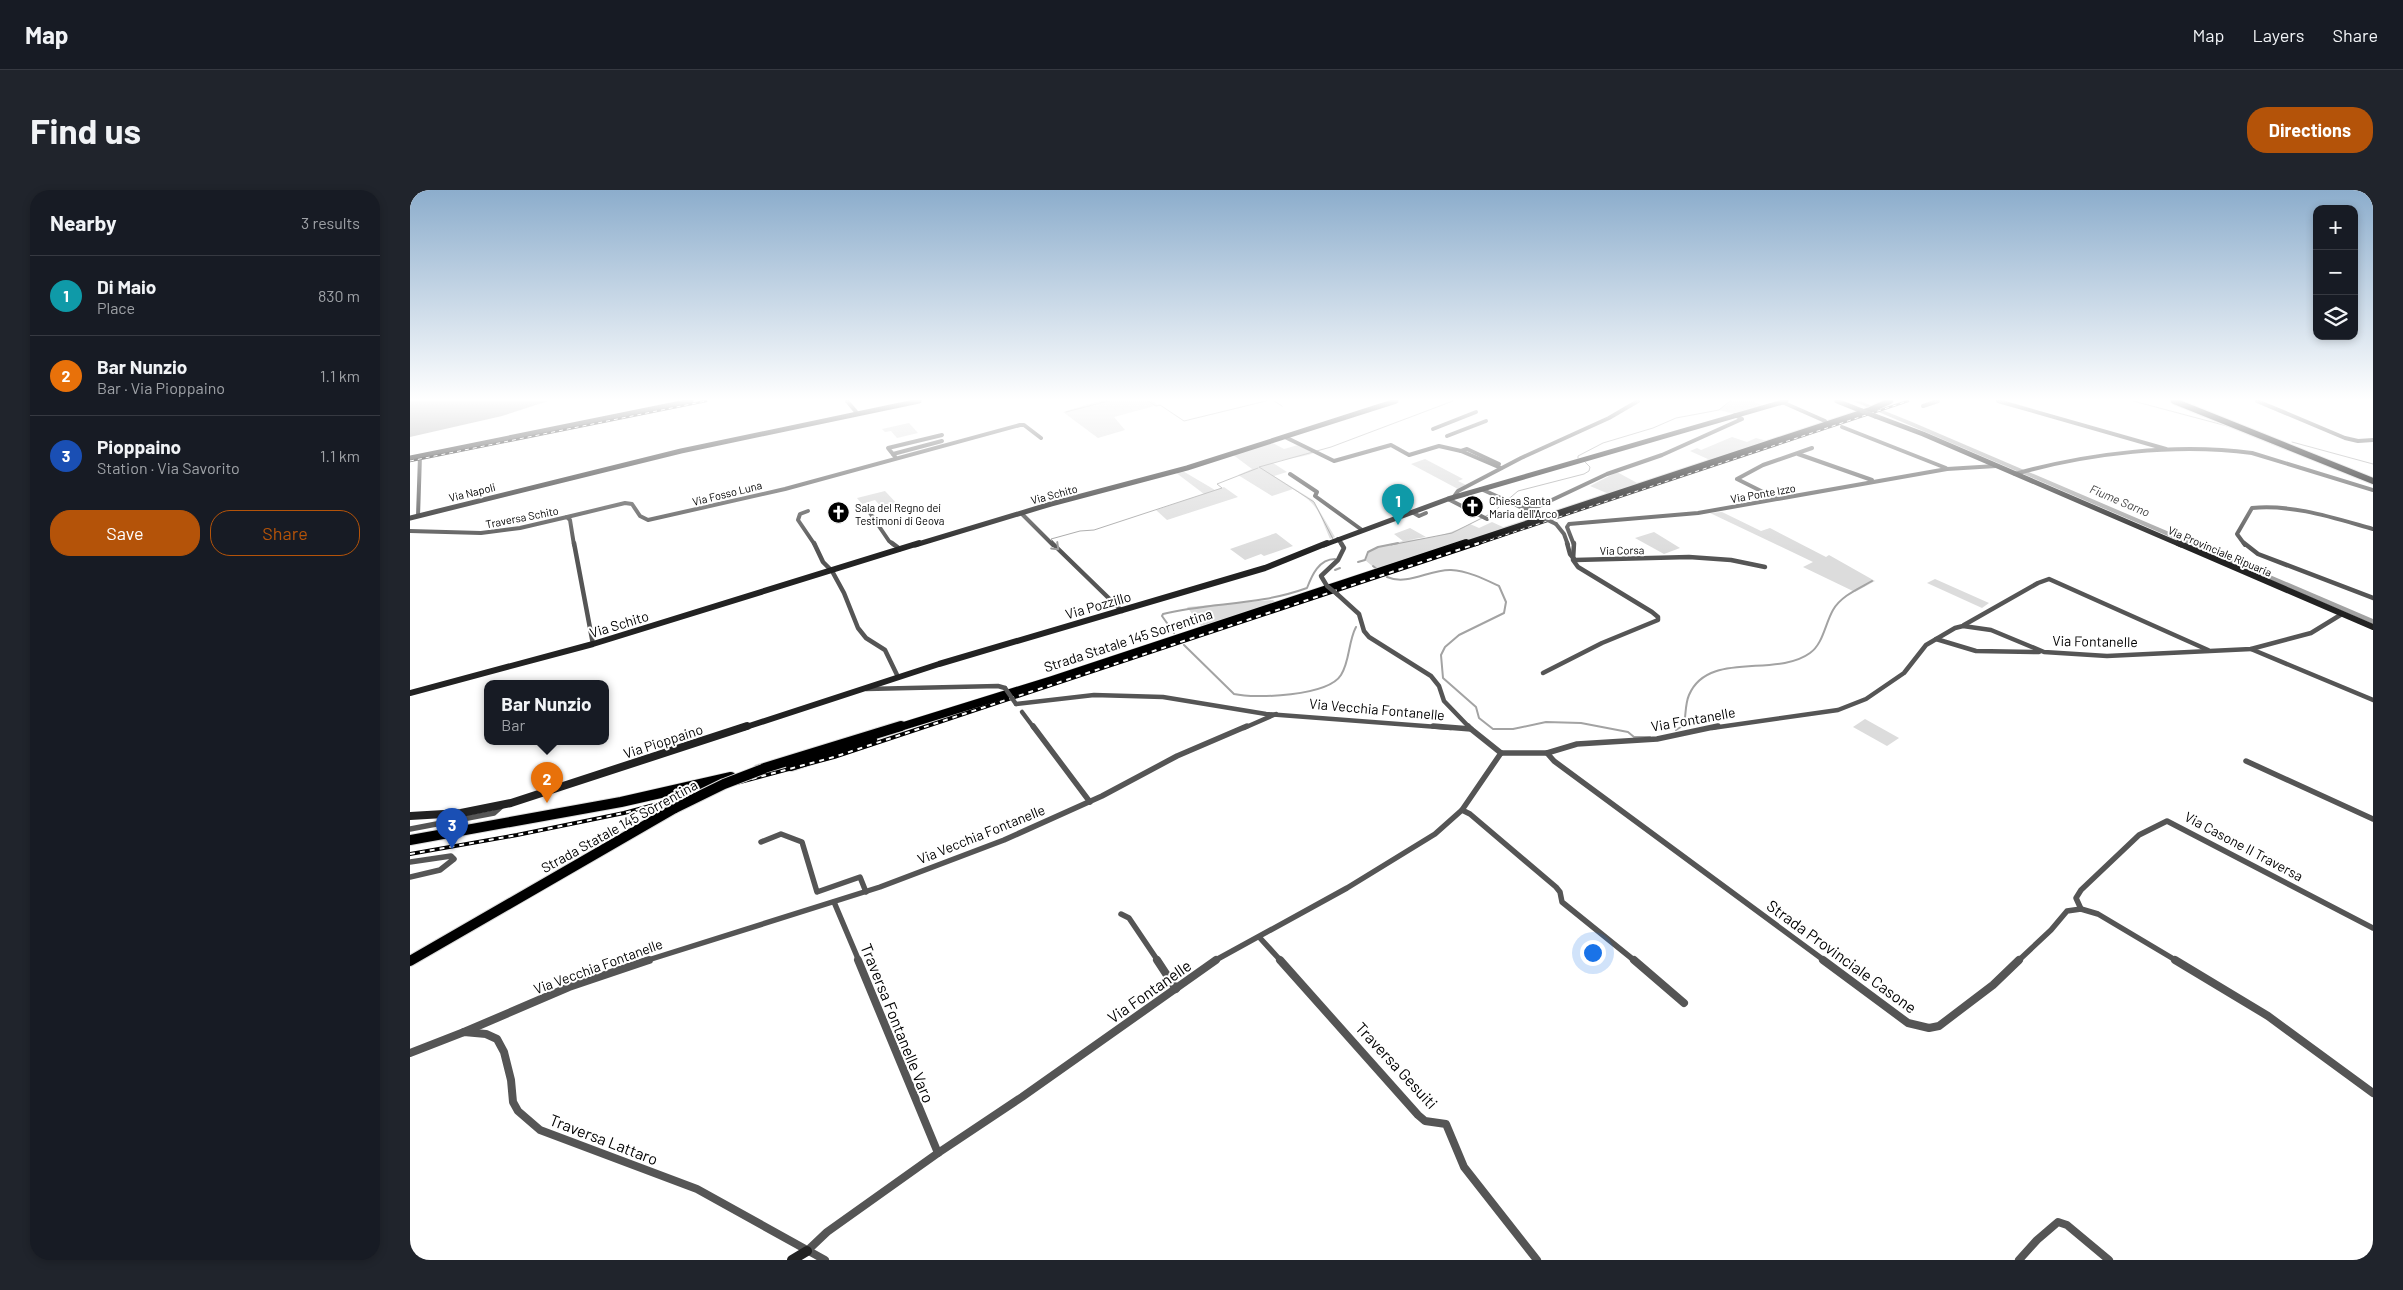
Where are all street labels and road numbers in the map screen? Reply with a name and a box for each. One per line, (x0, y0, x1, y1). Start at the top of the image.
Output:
street label: Via Fosso Luna (691, 478, 763, 508)
street label: Via Napoli (447, 480, 497, 504)
street label: Via Ponte Izzo (1729, 481, 1797, 505)
street label: Via Schito (1029, 482, 1079, 506)
street label: Traversa Schito (484, 504, 560, 530)
street label: Via Provinciale Ripuaria (2166, 523, 2274, 579)
street label: Via Corsa (1600, 543, 1644, 557)
street label: Via Pozzillo (1063, 588, 1133, 622)
street label: Strada Statale 145 Sorrentina (1042, 605, 1214, 675)
street label: Via Schito (587, 607, 651, 641)
street label: Via Fontanelle (2052, 632, 2138, 650)
street label: Via Vecchia Fontanelle (1309, 695, 1445, 723)
street label: Via Fontanelle (1649, 703, 1737, 735)
street label: Via Pioppaino (621, 720, 705, 762)
street label: Strada Statale 145 Sorrentina (538, 776, 700, 876)
street label: Via Vecchia Fontanelle (915, 801, 1047, 867)
street label: Via Casone II Traversa (2182, 808, 2306, 884)
street label: Strada Provinciale Casone (1763, 895, 1921, 1017)
street label: Via Vecchia Fontanelle (531, 935, 665, 997)
street label: Traversa Fontanelle Varo (857, 941, 939, 1105)
street label: Via Fontanelle (1104, 955, 1194, 1027)
street label: Traversa Gesuiti (1352, 1018, 1442, 1112)
street label: Traversa Lattaro (547, 1110, 661, 1168)

